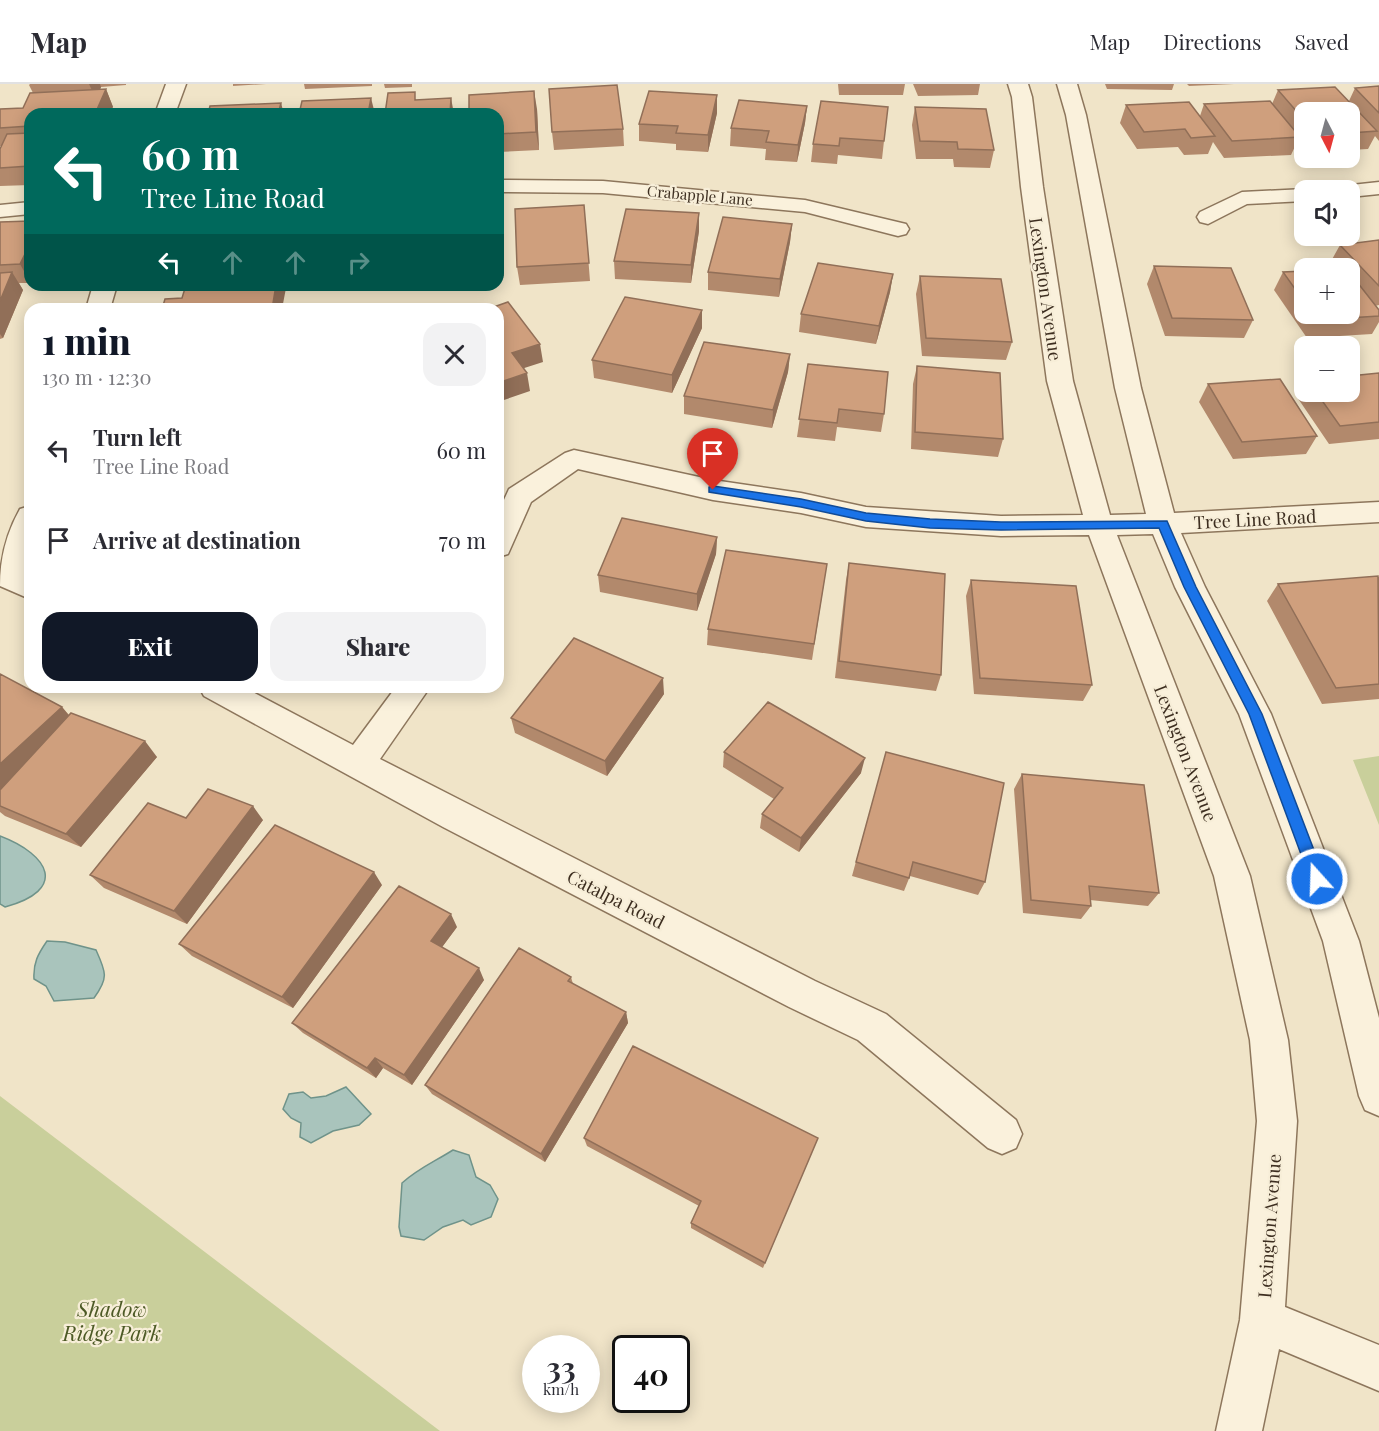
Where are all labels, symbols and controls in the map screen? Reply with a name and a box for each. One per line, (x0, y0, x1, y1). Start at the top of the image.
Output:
text: Map (30, 23, 87, 60)
text: Map (1089, 27, 1130, 55)
text: Directions (1163, 27, 1261, 55)
text: Saved (1294, 27, 1349, 55)
north arrow (1294, 102, 1360, 168)
map controls (1294, 102, 1360, 402)
text: 60 m (141, 125, 239, 181)
icon: left (42, 132, 120, 210)
text: Tree Line Road (141, 179, 325, 215)
street label: Crabapple Lane (646, 180, 754, 210)
button: sound (1294, 180, 1360, 246)
street label: Lexington Avenue (1024, 216, 1068, 362)
icon: left (153, 246, 186, 279)
icon: ahead (216, 246, 249, 279)
icon: ahead (279, 246, 312, 279)
icon: right (342, 246, 375, 279)
button: + (1294, 258, 1360, 324)
text: 1 min (42, 316, 131, 364)
button: close (423, 323, 486, 386)
button: − (1294, 336, 1360, 402)
text: 130 m · 12:30 (42, 363, 151, 390)
text: Turn left (93, 422, 182, 452)
pin (687, 428, 738, 490)
icon: left (42, 434, 75, 467)
text: 60 m (436, 435, 486, 465)
icon: arrive (696, 437, 729, 470)
text: Tree Line Road (93, 452, 229, 479)
street label: Tree Line Road (1193, 504, 1317, 534)
icon: arrive (42, 524, 75, 557)
text: Arrive at destination (93, 525, 301, 555)
text: 70 m (439, 525, 486, 555)
button: Exit (42, 612, 258, 681)
button: Share (270, 612, 486, 681)
street label: Lexington Avenue (1149, 681, 1223, 825)
position arrow (1285, 847, 1349, 911)
street label: Catalpa Road (563, 864, 669, 934)
street label: Lexington Avenue (1252, 1153, 1286, 1299)
park label: Shadow Ridge Park (62, 1294, 161, 1346)
speed limit sign: 40 (612, 1335, 690, 1413)
text: 33 (546, 1347, 576, 1387)
text: km/h (543, 1379, 579, 1399)

